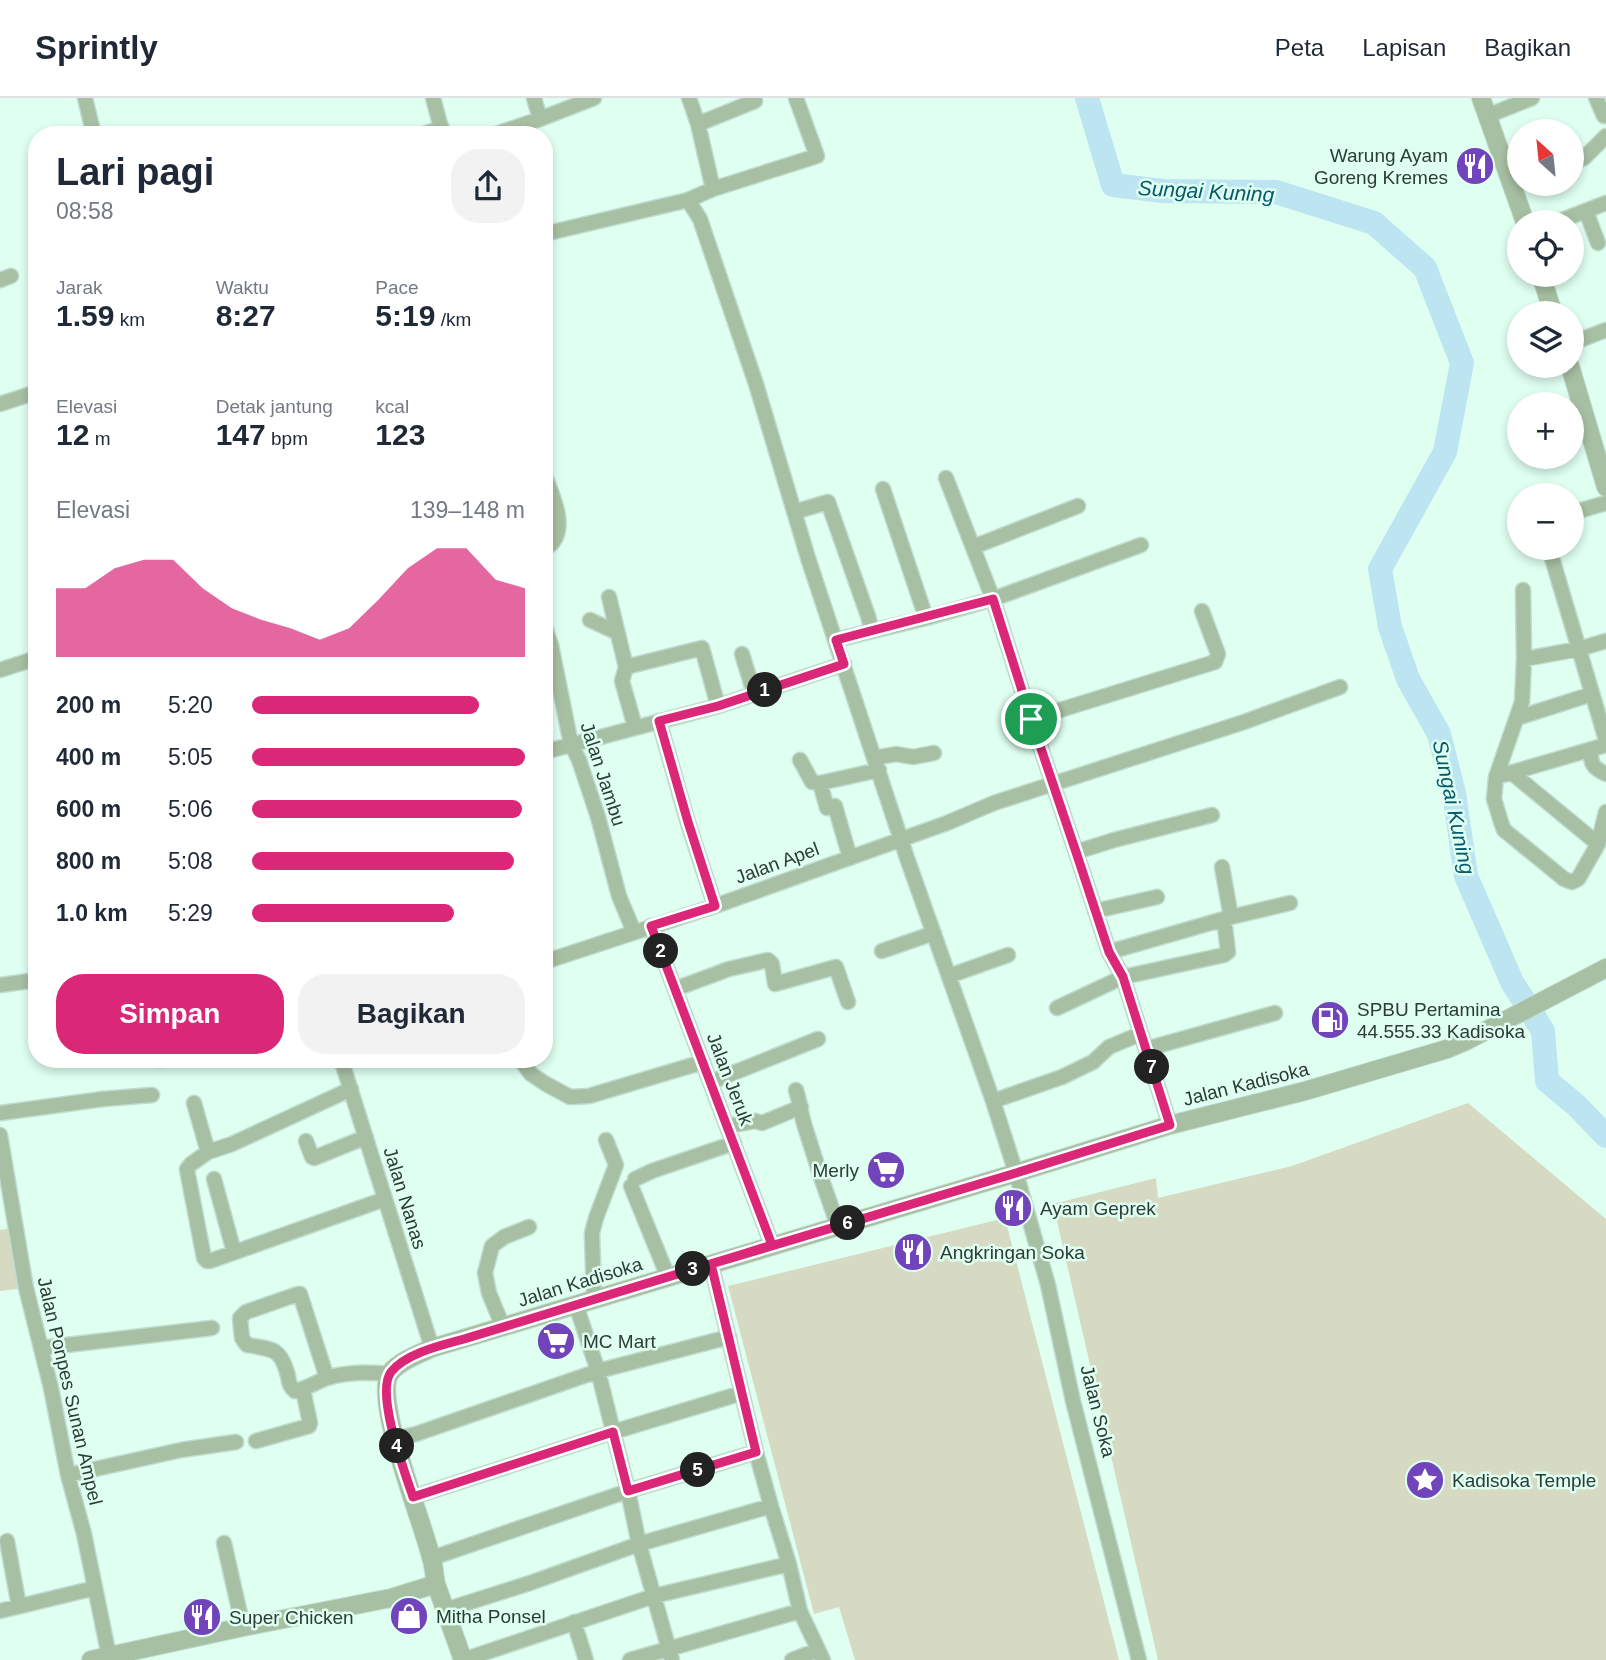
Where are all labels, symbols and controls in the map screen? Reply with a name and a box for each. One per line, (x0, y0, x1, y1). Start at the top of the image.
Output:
text: Sprintly (35, 29, 158, 66)
text: Peta (1275, 34, 1324, 61)
text: Lapisan (1362, 34, 1446, 61)
text: Bagikan (1484, 34, 1571, 61)
north arrow (1507, 119, 1584, 196)
map controls (1507, 119, 1584, 560)
place label: Warung Ayam Goreng Kremes (1314, 145, 1448, 188)
restaurant icon: Warung Ayam Goreng Kremes (1454, 145, 1496, 187)
button: share (451, 149, 525, 223)
text: Lari pagi (56, 151, 214, 193)
water label: Sungai Kuning (1137, 176, 1275, 206)
text: 08:58 (56, 198, 114, 224)
button: locate (1507, 210, 1584, 287)
text: Jarak (56, 277, 102, 298)
text: Waktu (216, 277, 269, 298)
text: Pace (375, 277, 419, 298)
text: 1.59 (56, 299, 114, 332)
text: 8:27 (216, 299, 276, 332)
text: 5:19 (375, 299, 435, 332)
button: layers (1507, 301, 1584, 378)
text: km (114, 309, 145, 330)
text: /km (435, 309, 471, 330)
button: + (1507, 392, 1584, 469)
text: Elevasi (56, 396, 117, 417)
text: Detak jantung (216, 396, 333, 417)
text: kcal (375, 396, 409, 417)
text: 12 (56, 418, 89, 451)
text: 147 (216, 418, 266, 451)
text: 123 (375, 418, 425, 451)
text: m (89, 428, 110, 449)
text: bpm (266, 428, 308, 449)
button: − (1507, 483, 1584, 560)
text: Elevasi (56, 497, 130, 523)
text: 139–148 m (410, 497, 525, 523)
pin: 1 (748, 672, 782, 708)
text: 1 (759, 679, 770, 700)
pin (1001, 689, 1061, 749)
text: 200 m (56, 692, 121, 718)
text: 5:20 (168, 692, 213, 718)
icon: arrive (1012, 700, 1050, 738)
street label: Jalan Jambu (576, 720, 630, 828)
water label: Sungai Kuning (1429, 738, 1480, 877)
text: 400 m (56, 744, 121, 770)
text: 5:05 (168, 744, 213, 770)
text: 600 m (56, 796, 121, 822)
text: 5:06 (168, 796, 213, 822)
street label: Jalan Apel (732, 838, 822, 888)
text: 800 m (56, 848, 121, 874)
text: 5:08 (168, 848, 213, 874)
text: 1.0 km (56, 900, 128, 926)
text: 5:29 (168, 900, 213, 926)
pin: 2 (644, 934, 678, 968)
text: 2 (655, 940, 666, 961)
button: Simpan (56, 974, 284, 1054)
button: Bagikan (298, 974, 525, 1054)
fuel station icon: SPBU Pertamina 44.555.33 Kadisoka (1309, 999, 1351, 1041)
place label: SPBU Pertamina 44.555.33 Kadisoka (1357, 999, 1525, 1042)
street label: Jalan Jeruk (703, 1030, 757, 1129)
pin: 7 (1134, 1049, 1170, 1084)
text: 7 (1146, 1056, 1157, 1077)
street label: Jalan Kadisoka (1181, 1058, 1311, 1110)
street label: Jalan Nanas (380, 1144, 430, 1252)
supermarket icon: Merly (865, 1149, 907, 1191)
place label: Merly (813, 1160, 859, 1181)
restaurant icon: Ayam Geprek (992, 1187, 1034, 1229)
place label: Ayam Geprek (1040, 1198, 1156, 1219)
pin: 6 (830, 1206, 866, 1240)
text: 6 (842, 1212, 853, 1233)
restaurant icon: Angkringan Soka (892, 1231, 934, 1273)
place label: Angkringan Soka (940, 1242, 1085, 1263)
pin: 3 (676, 1252, 710, 1286)
street label: Jalan Kadisoka (515, 1253, 645, 1311)
text: 3 (687, 1258, 698, 1279)
street label: Jalan Ponpes Sunan Ampel (34, 1275, 106, 1507)
supermarket icon: MC Mart (535, 1320, 577, 1362)
place label: MC Mart (583, 1331, 657, 1352)
street label: Jalan Soka (1076, 1363, 1120, 1460)
pin: 4 (380, 1428, 414, 1464)
text: 4 (391, 1435, 402, 1456)
pin: 5 (680, 1452, 716, 1488)
text: 5 (692, 1459, 703, 1480)
place icon: Kadisoka Temple (1404, 1459, 1446, 1501)
place label: Kadisoka Temple (1452, 1470, 1596, 1491)
shop icon: Mitha Ponsel (388, 1595, 430, 1637)
restaurant icon: Super Chicken (181, 1596, 223, 1638)
place label: Mitha Ponsel (436, 1606, 546, 1627)
place label: Super Chicken (229, 1607, 354, 1628)

